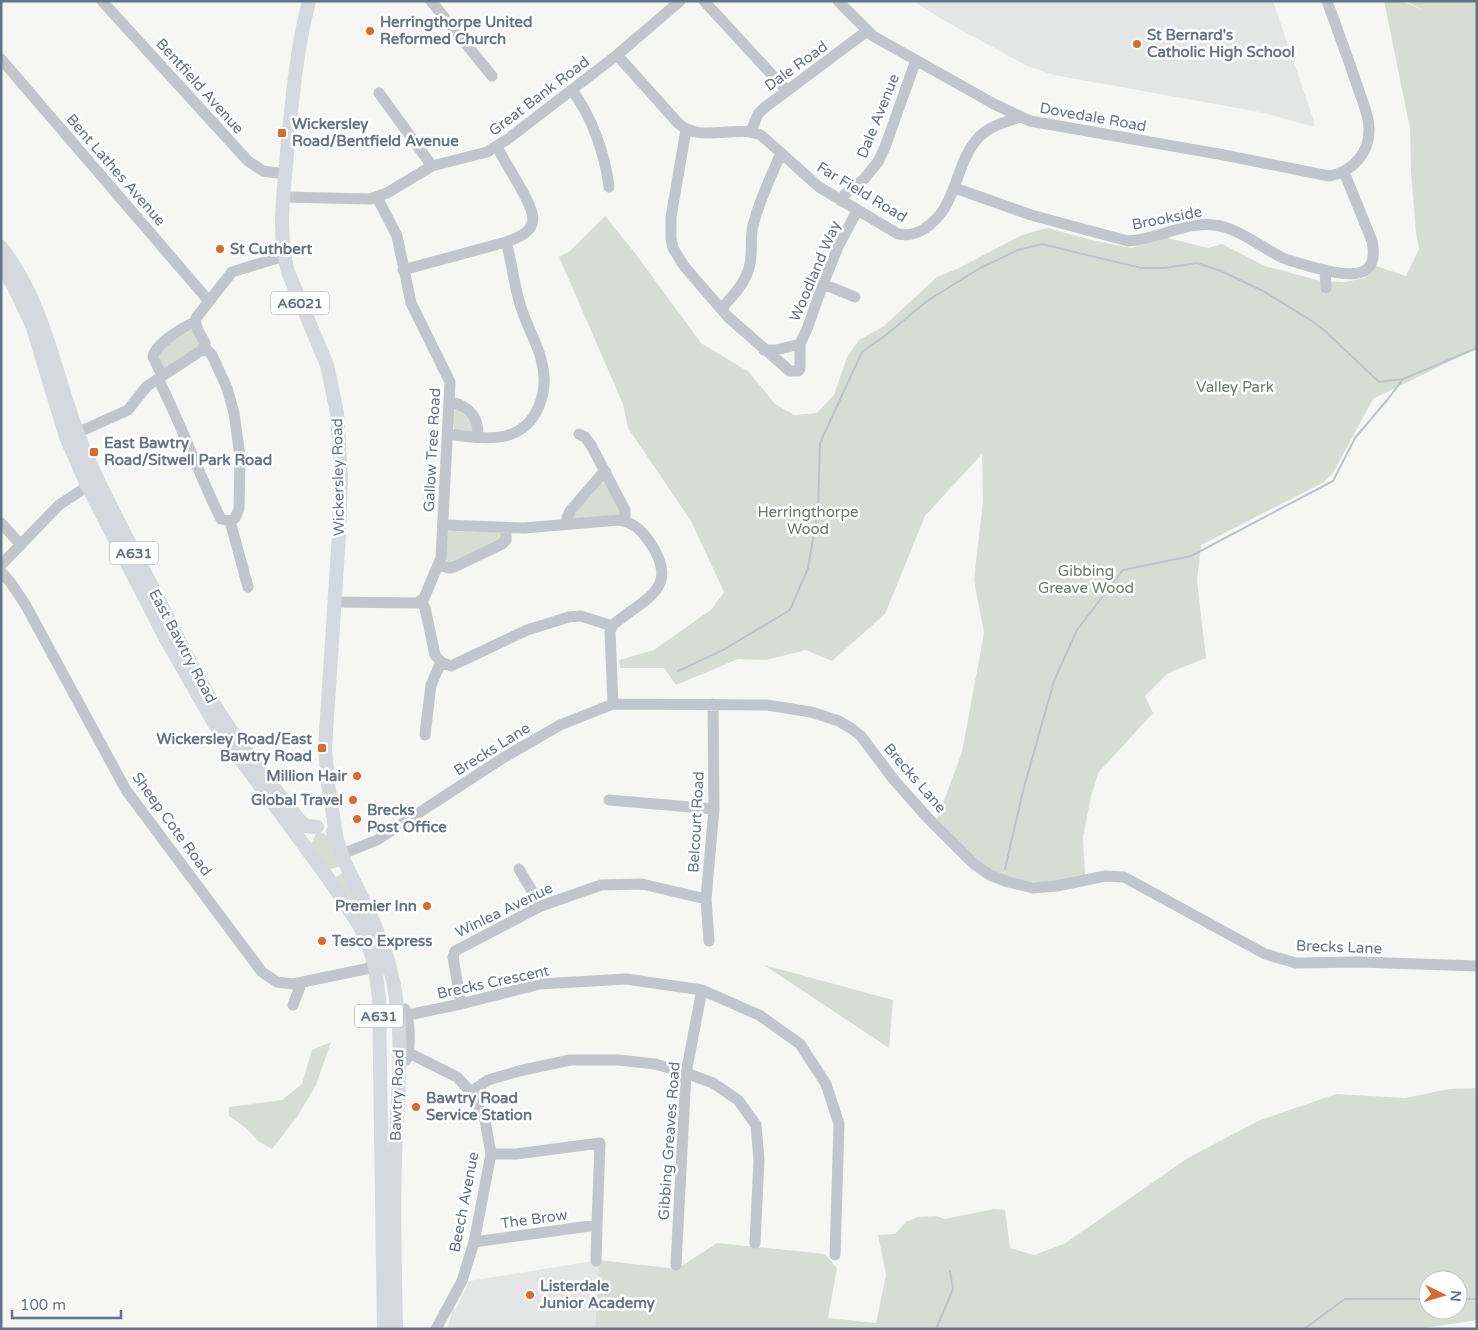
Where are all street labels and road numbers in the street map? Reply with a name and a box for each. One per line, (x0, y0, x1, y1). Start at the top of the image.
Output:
street label: Bentfield Avenue (152, 35, 248, 137)
street label: Dale Road (761, 37, 831, 95)
street label: Great Bank Road (485, 52, 593, 140)
street label: Dale Avenue (853, 71, 903, 161)
street label: Dovedale Road (1038, 99, 1148, 135)
street label: Bent Lathes Avenue (62, 110, 170, 230)
street label: Far Field Road (814, 158, 910, 226)
street label: Brookside (1130, 202, 1204, 234)
street label: Woodland Way (786, 218, 844, 324)
road number: A6021 (271, 292, 329, 314)
street label: Gallow Tree Road (420, 387, 444, 513)
street label: Wickersley Road (328, 418, 348, 536)
road number: A631 (110, 542, 158, 564)
street label: East Bawtry Road (145, 586, 221, 706)
street label: Brecks Lane (451, 719, 533, 779)
street label: Brecks Lane (880, 740, 950, 816)
street label: Sheep Cote Road (128, 769, 216, 879)
street label: Belcourt Road (684, 771, 708, 873)
street label: Winlea Avenue (452, 879, 556, 941)
street label: Brecks Lane (1296, 937, 1382, 957)
street label: Brecks Crescent (435, 961, 551, 1003)
road number: A631 (355, 1004, 403, 1028)
street label: Bawtry Road (386, 1049, 408, 1141)
street label: Gibbing Greaves Road (654, 1061, 684, 1221)
street label: Beech Avenue (445, 1150, 483, 1254)
street label: The Brow (499, 1205, 569, 1233)

